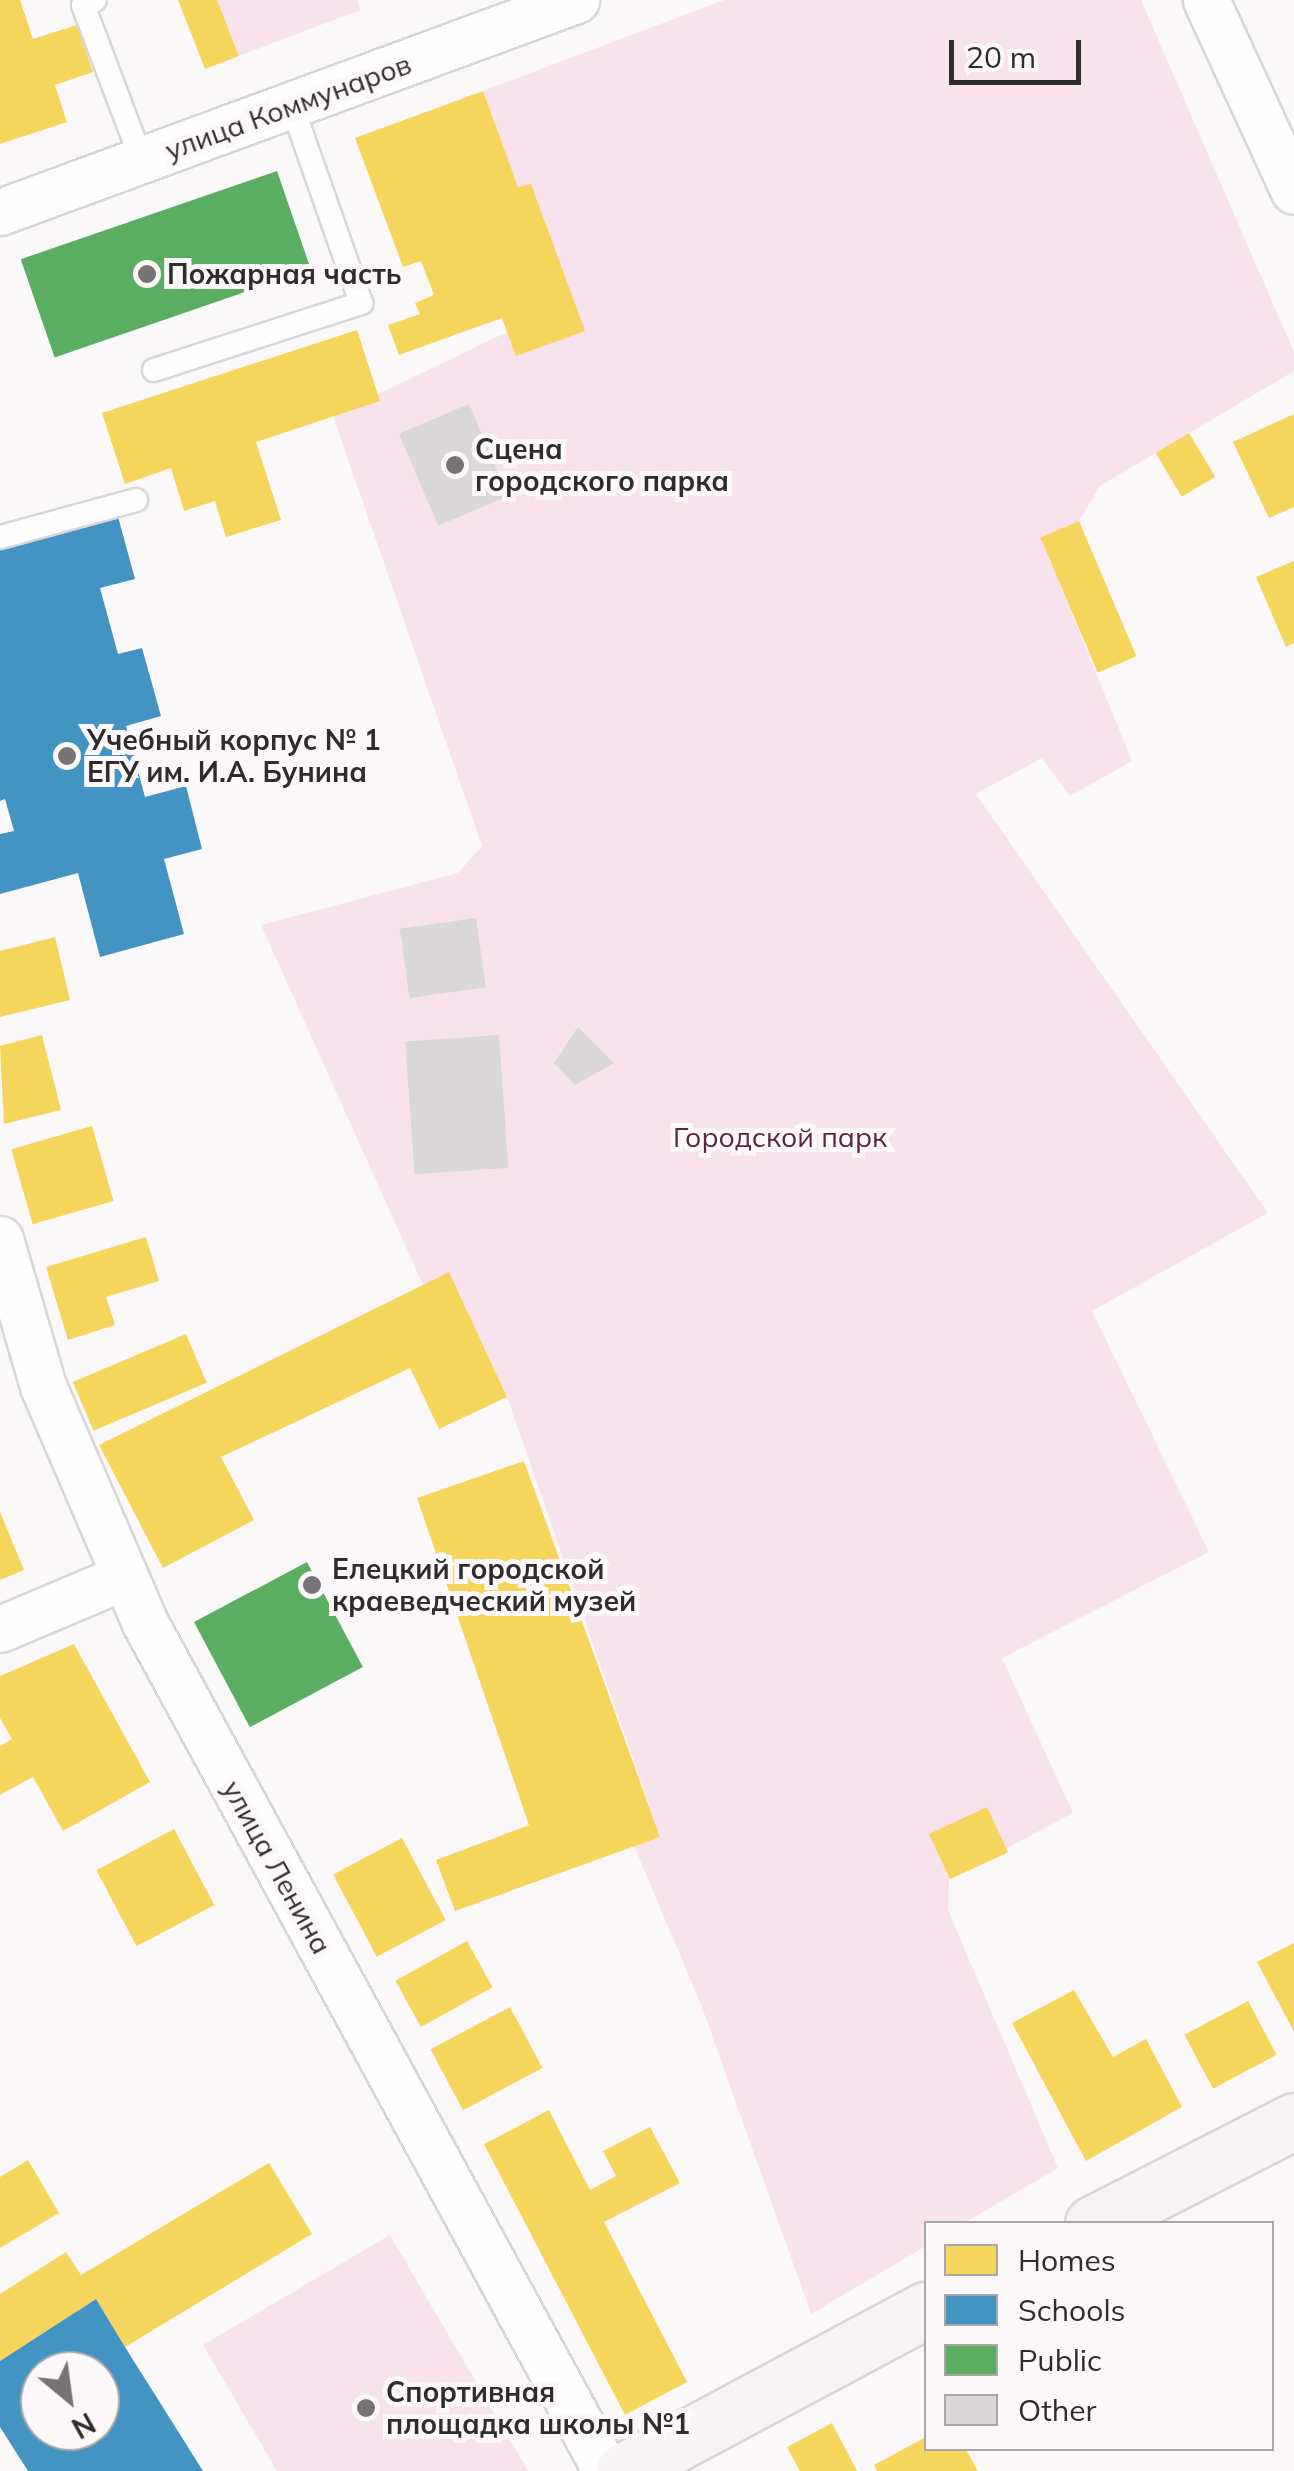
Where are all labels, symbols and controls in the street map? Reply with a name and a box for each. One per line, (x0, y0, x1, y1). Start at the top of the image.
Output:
scale bar (954, 20, 1086, 82)
text: 20 m (966, 38, 1036, 76)
street label: улица Коммунаров (161, 47, 415, 167)
place label: Пожарная часть (167, 257, 401, 291)
marker: Пожарная часть (136, 263, 158, 285)
place label: Сцена городского парка (475, 432, 729, 498)
marker: Сцена городского парка (444, 454, 466, 476)
place label: Учебный корпус № 1 ЕГУ им. И.А. Бунина (87, 723, 381, 789)
marker: Учебный корпус № 1 ЕГУ им. И.А. Бунина (56, 745, 78, 767)
park label: Городской парк (673, 1120, 887, 1154)
place label: Елецкий городской краеведческий музей (332, 1552, 636, 1618)
marker: Елецкий городской краеведческий музей (301, 1574, 323, 1596)
street label: улица Ленина (216, 1774, 338, 1960)
legend (924, 2221, 1274, 2451)
text: Homes (1018, 2241, 1116, 2279)
text: Schools (1018, 2291, 1125, 2329)
text: Public (1018, 2341, 1102, 2379)
north arrow (20, 2351, 120, 2451)
place label: Спортивная площадка школы №1 (386, 2375, 690, 2441)
text: Other (1018, 2391, 1096, 2429)
marker: Спортивная площадка школы №1 (355, 2397, 377, 2419)
text: N (66, 2405, 102, 2446)

